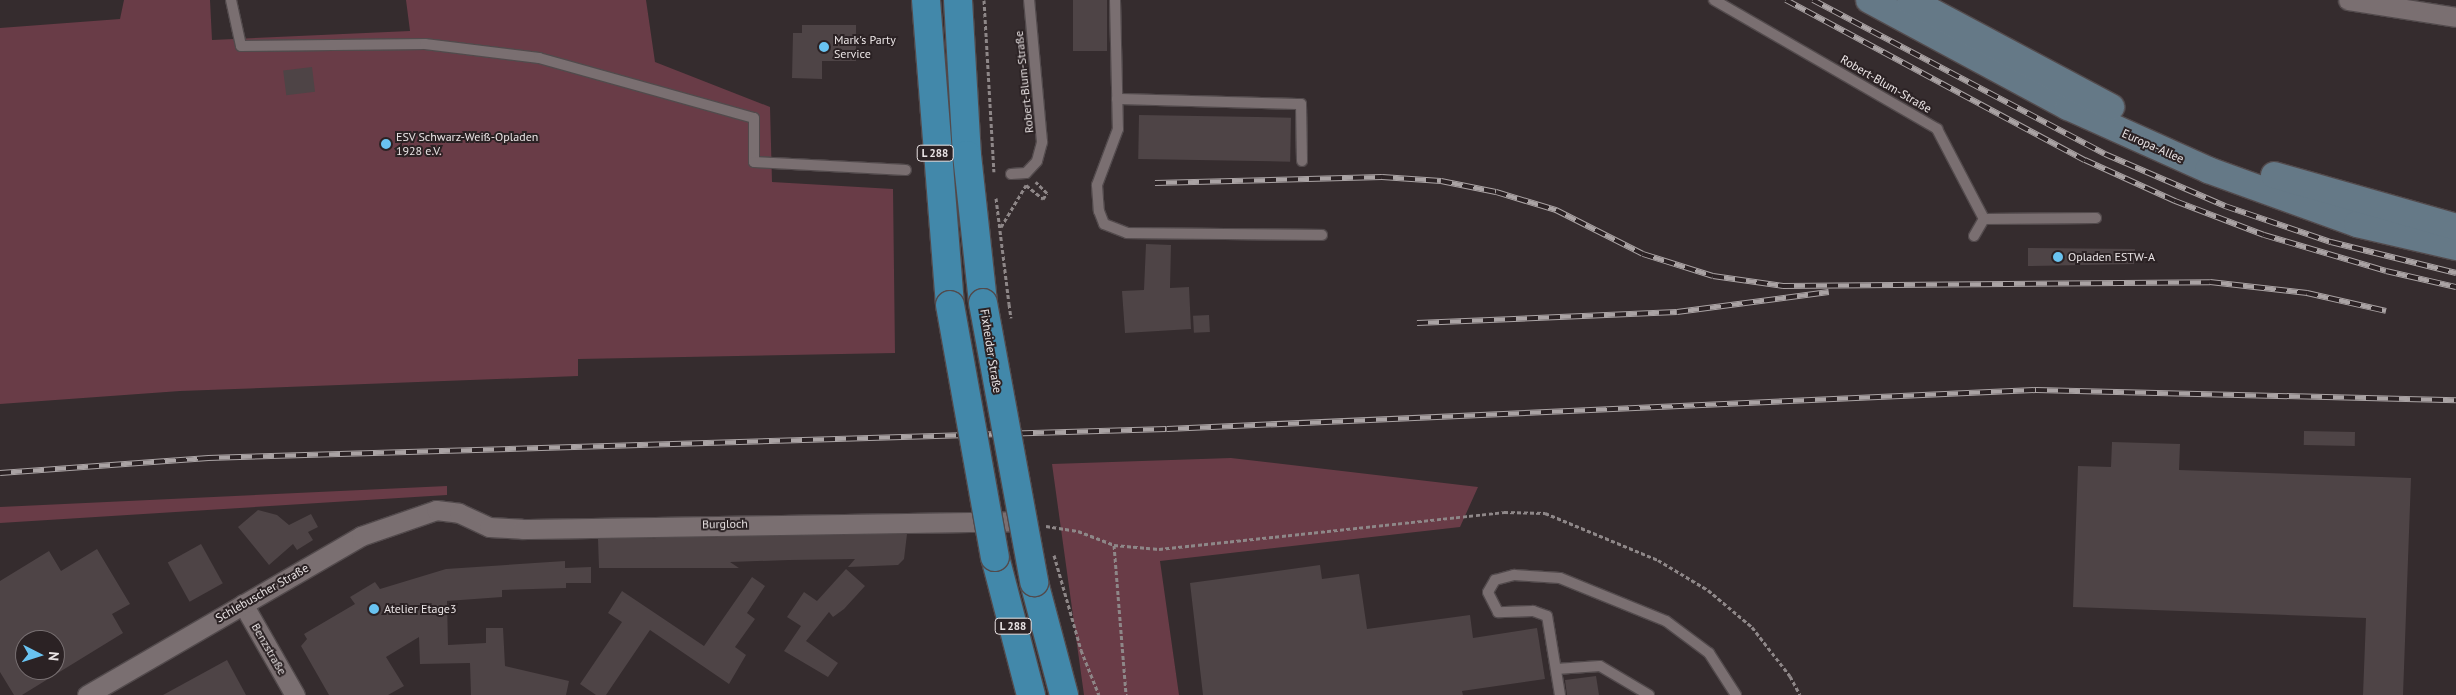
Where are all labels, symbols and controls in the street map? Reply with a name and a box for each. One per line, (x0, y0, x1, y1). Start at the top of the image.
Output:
street label: Robert-Blum-Straße (1011, 30, 1037, 134)
place label: Mark's Party Service (834, 33, 896, 61)
marker: Mark's Party Service (818, 41, 830, 53)
street label: Robert-Blum-Straße (1838, 52, 1934, 116)
street label: Europa-Allee (2120, 126, 2186, 166)
place label: ESV Schwarz-Weiß-Opladen 1928 e.V. (396, 130, 539, 158)
marker: ESV Schwarz-Weiß-Opladen 1928 e.V. (380, 138, 392, 150)
road number: L 288 (916, 144, 954, 162)
place label: Opladen ESTW-A (2068, 250, 2155, 264)
marker: Opladen ESTW-A (2052, 251, 2064, 263)
street label: Fixheider Straße (977, 308, 1005, 394)
street label: Burgloch (702, 516, 748, 532)
street label: Schlebuscher Straße (213, 561, 311, 625)
place label: Atelier Etage3 (384, 602, 457, 616)
marker: Atelier Etage3 (368, 603, 380, 615)
road number: L 288 (994, 618, 1032, 634)
street label: Benzstraße (248, 621, 290, 677)
north arrow (15, 630, 65, 680)
text: N (45, 651, 63, 662)

